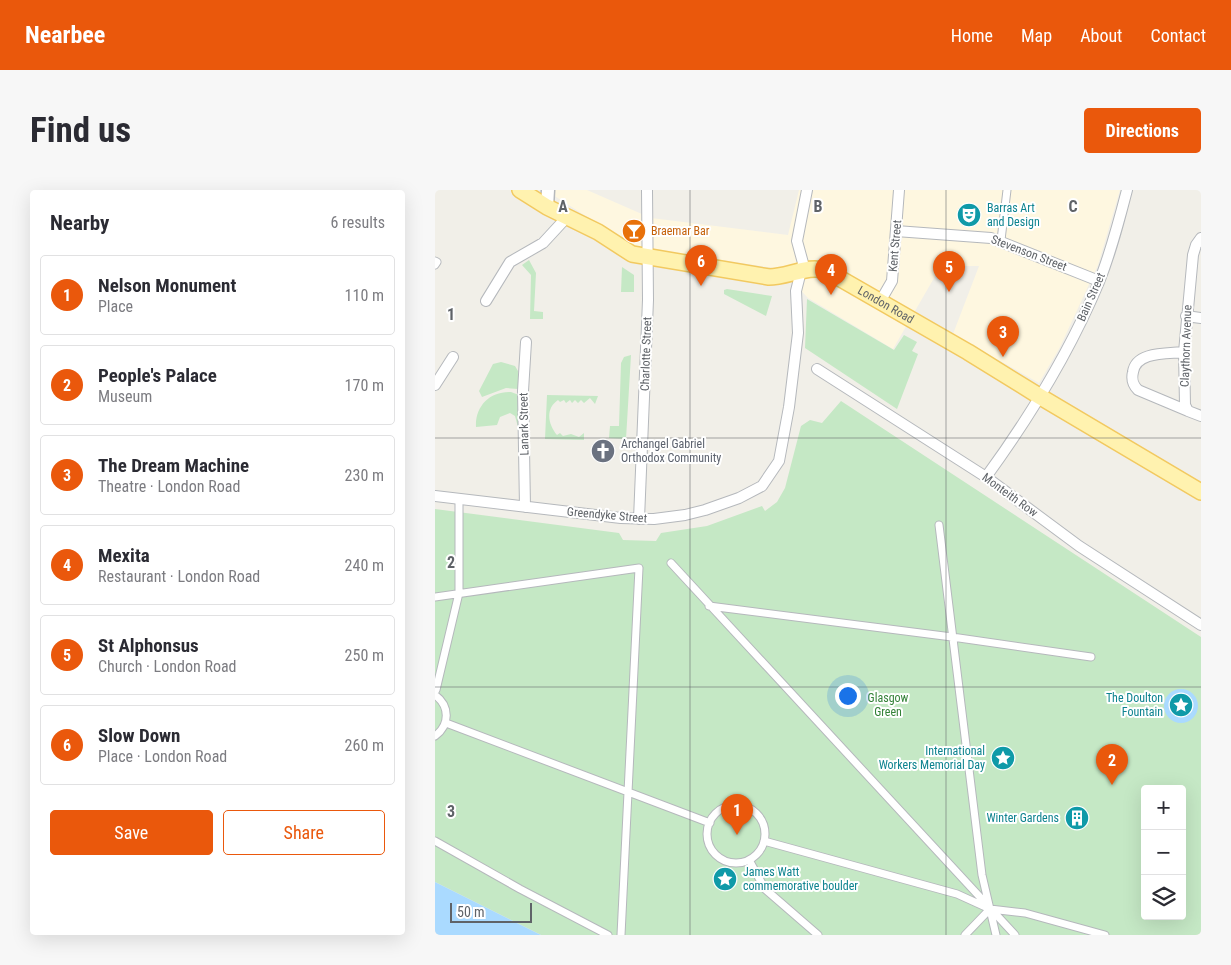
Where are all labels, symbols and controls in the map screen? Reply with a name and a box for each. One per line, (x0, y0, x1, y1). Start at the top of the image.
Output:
text: Nearbee (25, 21, 105, 49)
text: Home (951, 25, 993, 46)
text: Map (1021, 25, 1052, 46)
text: About (1080, 25, 1122, 46)
text: Contact (1150, 25, 1206, 46)
button: Directions (1084, 108, 1201, 153)
text: Find us (30, 110, 131, 151)
text: A (558, 197, 568, 216)
text: B (814, 197, 823, 216)
text: C (1068, 197, 1078, 216)
place label: Barras Art and Design (987, 201, 1040, 229)
theatre icon: Barras Art and Design (956, 202, 982, 228)
text: Nearby (50, 211, 109, 235)
text: 6 results (330, 213, 385, 232)
bar icon: Braemar Bar (621, 218, 647, 244)
street label: Kent Street (886, 219, 904, 273)
place label: Braemar Bar (651, 224, 710, 238)
street label: Stevenson Street (989, 232, 1069, 274)
pin: 6 (685, 245, 717, 286)
pin: 5 (933, 251, 965, 292)
pin: 4 (815, 254, 847, 295)
street label: Bain Street (1074, 270, 1108, 323)
text: Nelson Monument (98, 274, 236, 297)
street label: London Road (855, 283, 916, 326)
text: 1 (63, 286, 71, 305)
text: 110 m (345, 286, 384, 305)
text: Place (98, 297, 133, 316)
street label: Claythorn Avenue (1178, 304, 1194, 387)
text: 1 (447, 305, 455, 324)
street label: Charlotte Street (638, 316, 654, 391)
pin: 3 (987, 316, 1019, 357)
text: People's Palace (98, 364, 217, 387)
text: 2 (63, 376, 71, 395)
text: 170 m (345, 376, 384, 395)
text: Museum (98, 387, 152, 406)
street label: Lanark Street (516, 392, 532, 456)
place label: Archangel Gabriel Orthodox Community (621, 437, 721, 465)
church icon: Archangel Gabriel Orthodox Community (590, 438, 616, 464)
text: The Dream Machine (98, 454, 249, 477)
text: 3 (63, 466, 71, 485)
text: 230 m (345, 466, 384, 485)
street label: Monteith Row (980, 470, 1041, 520)
text: Theatre · London Road (98, 477, 240, 496)
street label: Greendyke Street (566, 505, 648, 526)
text: Mexita (98, 544, 150, 567)
text: 2 (447, 553, 455, 572)
text: 4 (63, 556, 71, 575)
text: 240 m (345, 556, 384, 575)
text: Restaurant · London Road (98, 567, 260, 586)
text: St Alphonsus (98, 634, 199, 657)
text: 5 (63, 646, 71, 665)
text: 250 m (345, 646, 384, 665)
text: Church · London Road (98, 657, 237, 676)
your location (835, 683, 861, 709)
park label: Glasgow Green (868, 691, 909, 719)
place label: The Doulton Fountain (1106, 691, 1163, 719)
place icon: The Doulton Fountain (1168, 692, 1194, 718)
text: Slow Down (98, 724, 180, 747)
text: 6 (63, 736, 71, 755)
text: 260 m (345, 736, 384, 755)
place label: International Workers Memorial Day (879, 744, 985, 772)
pin: 2 (1096, 744, 1128, 785)
place icon: International Workers Memorial Day (990, 745, 1016, 771)
text: Place · London Road (98, 747, 227, 766)
map controls (1141, 785, 1186, 920)
button: + (1141, 785, 1186, 830)
pin: 1 (721, 794, 753, 835)
text: 3 (447, 802, 455, 821)
building icon: Winter Gardens (1064, 805, 1090, 831)
button: Save (50, 810, 213, 855)
button: Share (223, 810, 385, 855)
place label: Winter Gardens (986, 811, 1059, 825)
button: − (1141, 830, 1186, 875)
place label: James Watt commemorative boulder (743, 865, 858, 893)
place icon: James Watt commemorative boulder (712, 866, 738, 892)
button: layers (1141, 875, 1186, 920)
scale bar (450, 900, 533, 923)
text: 50 m (457, 904, 485, 920)

